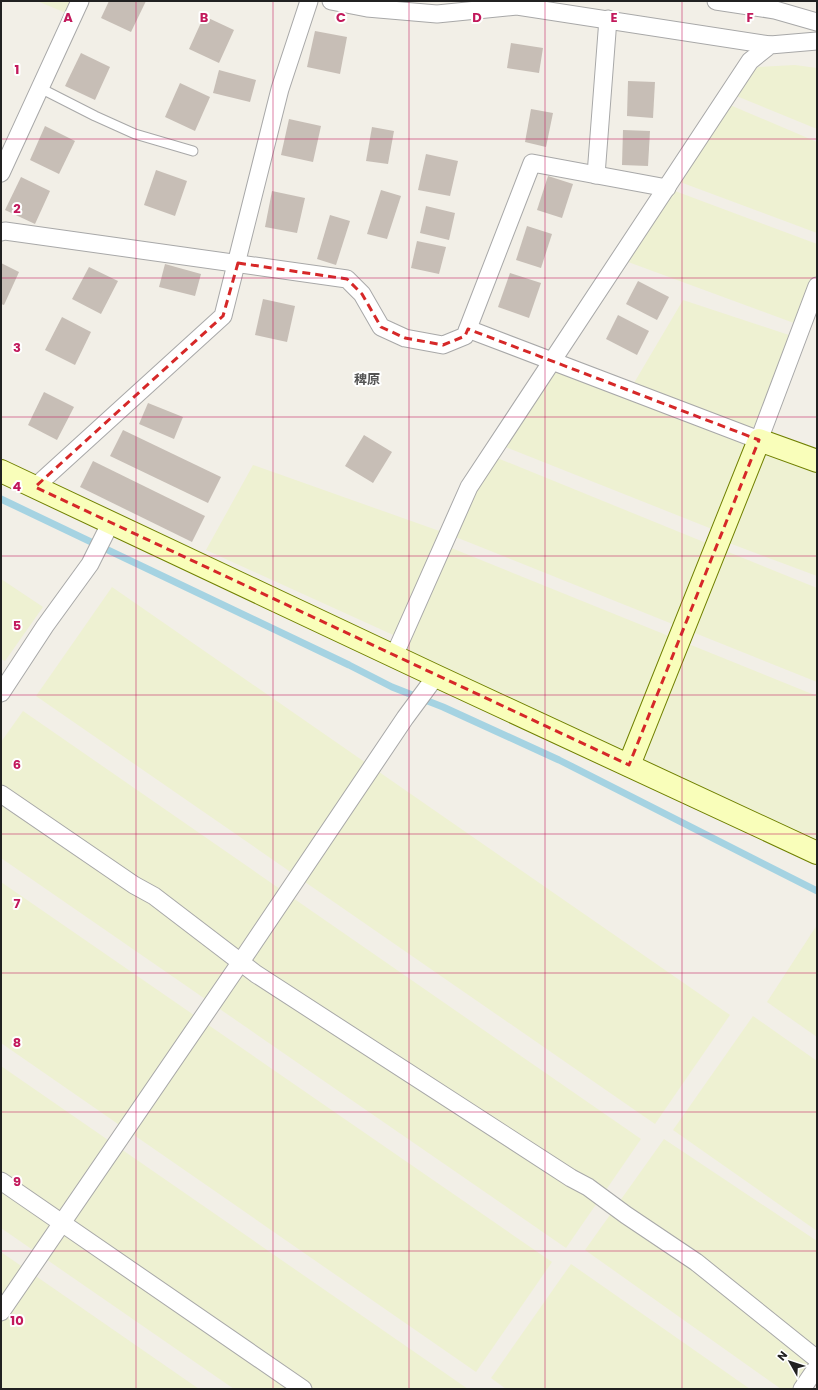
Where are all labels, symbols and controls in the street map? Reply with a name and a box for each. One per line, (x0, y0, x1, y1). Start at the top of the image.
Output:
text: A (63, 8, 73, 27)
text: B (200, 8, 209, 27)
text: C (336, 8, 346, 27)
text: D (472, 8, 482, 27)
text: E (610, 8, 618, 27)
text: F (746, 8, 754, 27)
text: 1 (15, 60, 19, 79)
text: 2 (13, 199, 21, 218)
text: 3 (13, 338, 21, 357)
district label: 稗原 (354, 370, 380, 389)
text: 4 (13, 477, 22, 496)
text: 5 (13, 616, 21, 635)
text: 6 (13, 755, 21, 774)
text: 7 (14, 894, 21, 913)
text: 8 (13, 1033, 21, 1052)
text: 9 (13, 1172, 21, 1191)
text: 10 (10, 1311, 24, 1330)
north arrow (770, 1342, 810, 1382)
text: N (773, 1347, 791, 1364)

